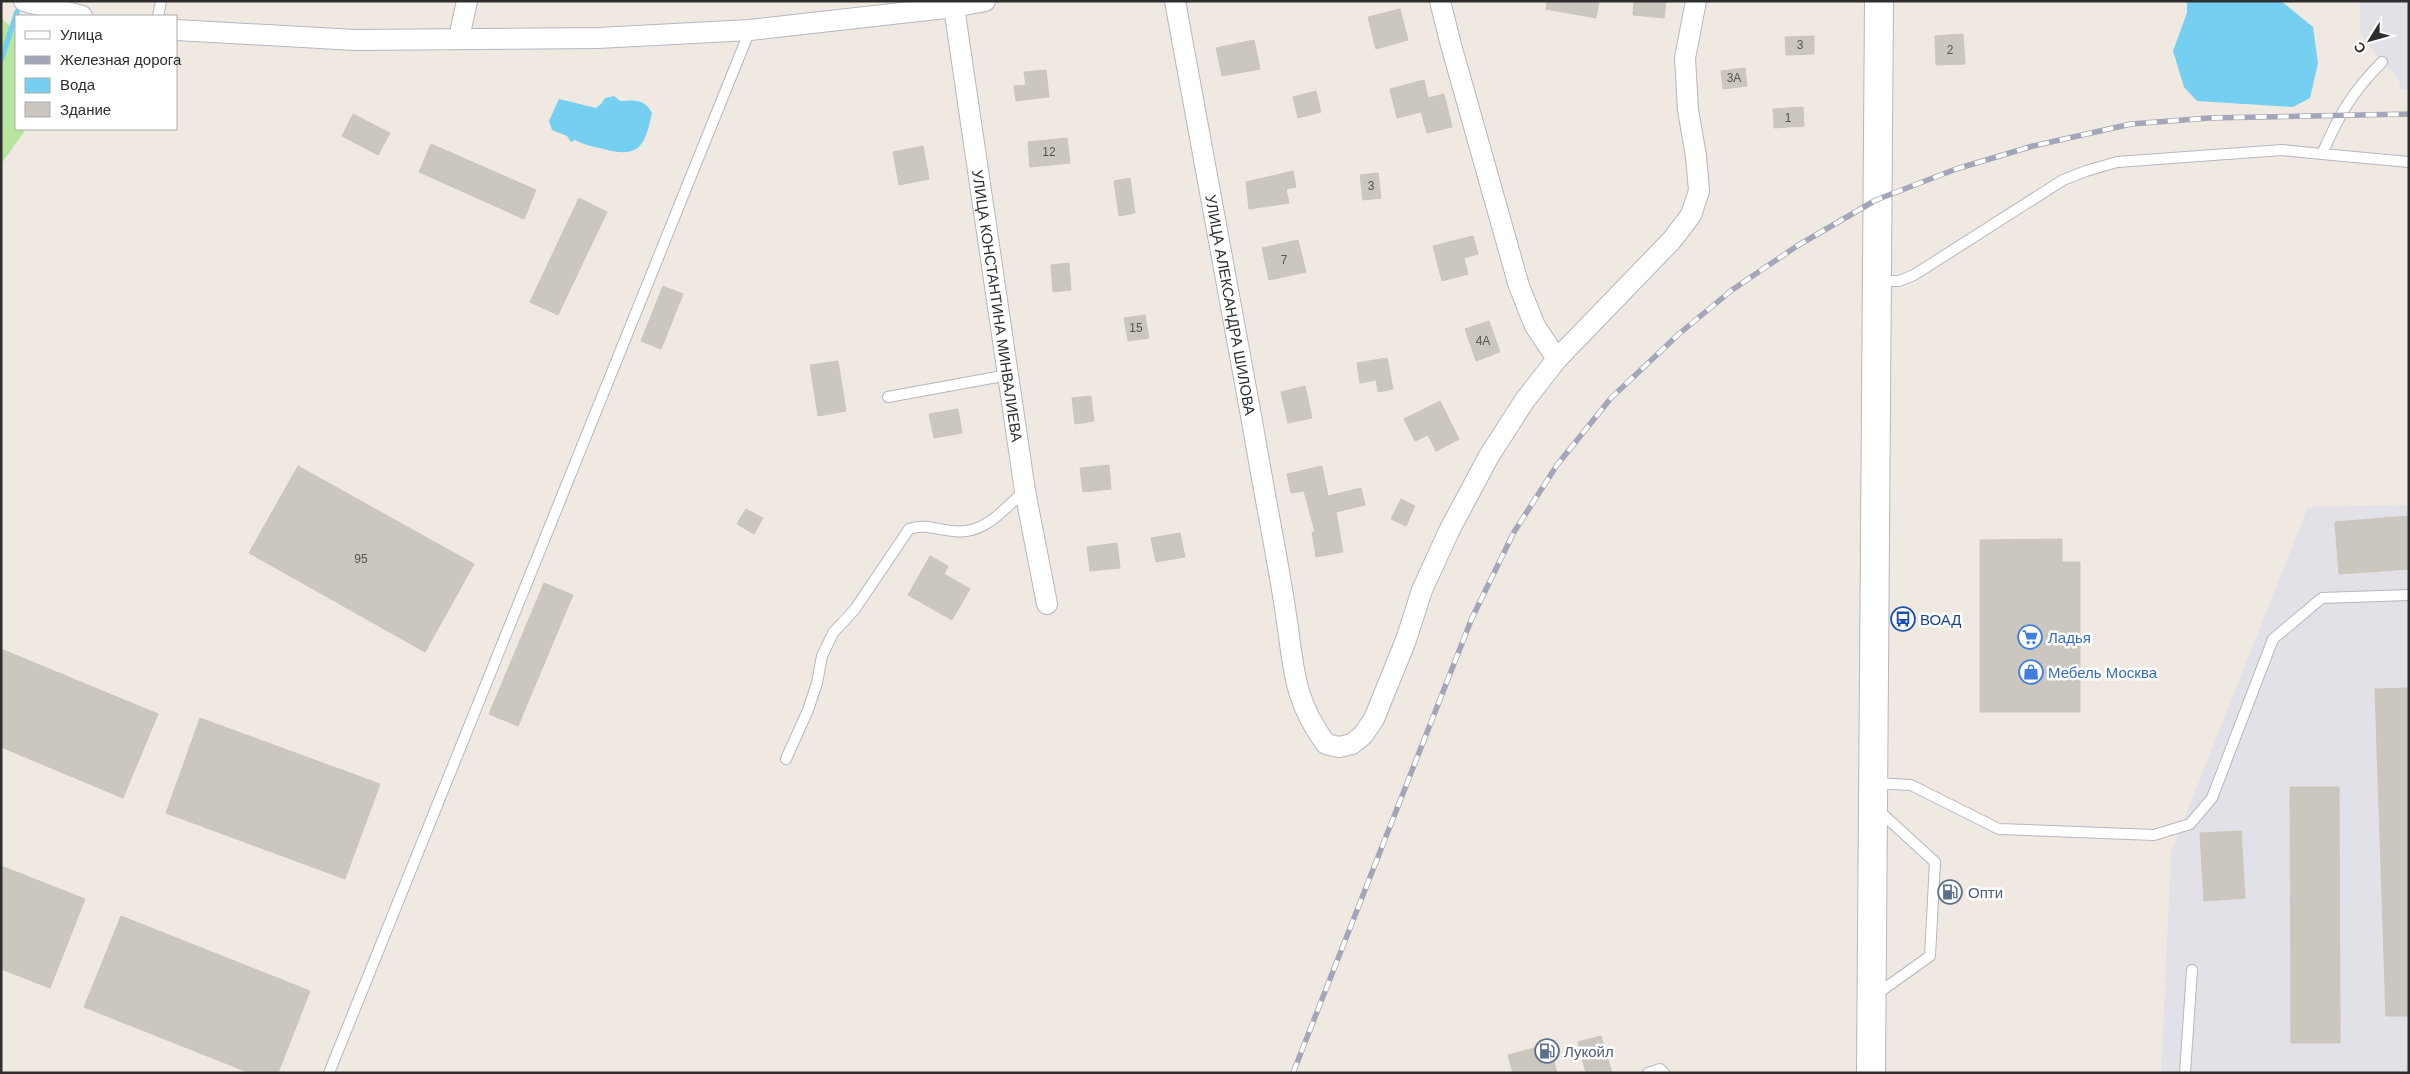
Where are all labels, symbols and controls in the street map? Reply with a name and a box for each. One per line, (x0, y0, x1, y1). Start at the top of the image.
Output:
legend (15, 15, 178, 130)
north arrow (2345, 15, 2395, 65)
text: Улица (60, 26, 103, 43)
house number: 3 (1797, 38, 1804, 52)
text: С (2350, 39, 2369, 57)
house number: 2 (1947, 43, 1954, 57)
text: Железная дорога (60, 51, 182, 68)
house number: 3А (1727, 71, 1741, 85)
text: Вода (60, 76, 96, 93)
text: Здание (60, 101, 111, 118)
house number: 1 (1785, 111, 1792, 125)
house number: 12 (1042, 145, 1056, 159)
street label: УЛИЦА КОНСТАНТИНА МИНВАЛИЕВА (969, 168, 1026, 443)
house number: 3 (1368, 179, 1375, 193)
street label: УЛИЦА АЛЕКСАНДРА ШИЛОВА (1203, 193, 1259, 417)
house number: 7 (1281, 253, 1288, 267)
house number: 15 (1129, 321, 1143, 335)
house number: 4А (1476, 334, 1490, 348)
house number: 95 (354, 552, 368, 566)
bus stop icon: ВОАД (1890, 606, 1916, 632)
place label: ВОАД (1920, 611, 1962, 628)
supermarket icon: Ладья (2017, 624, 2043, 650)
place label: Ладья (2048, 629, 2091, 646)
shop icon: Мебель Москва (2018, 659, 2044, 685)
place label: Мебель Москва (2048, 664, 2158, 681)
fuel station icon: Опти (1937, 879, 1963, 905)
place label: Опти (1968, 884, 2003, 901)
fuel station icon: Лукойл (1534, 1038, 1560, 1064)
place label: Лукойл (1564, 1043, 1614, 1060)

